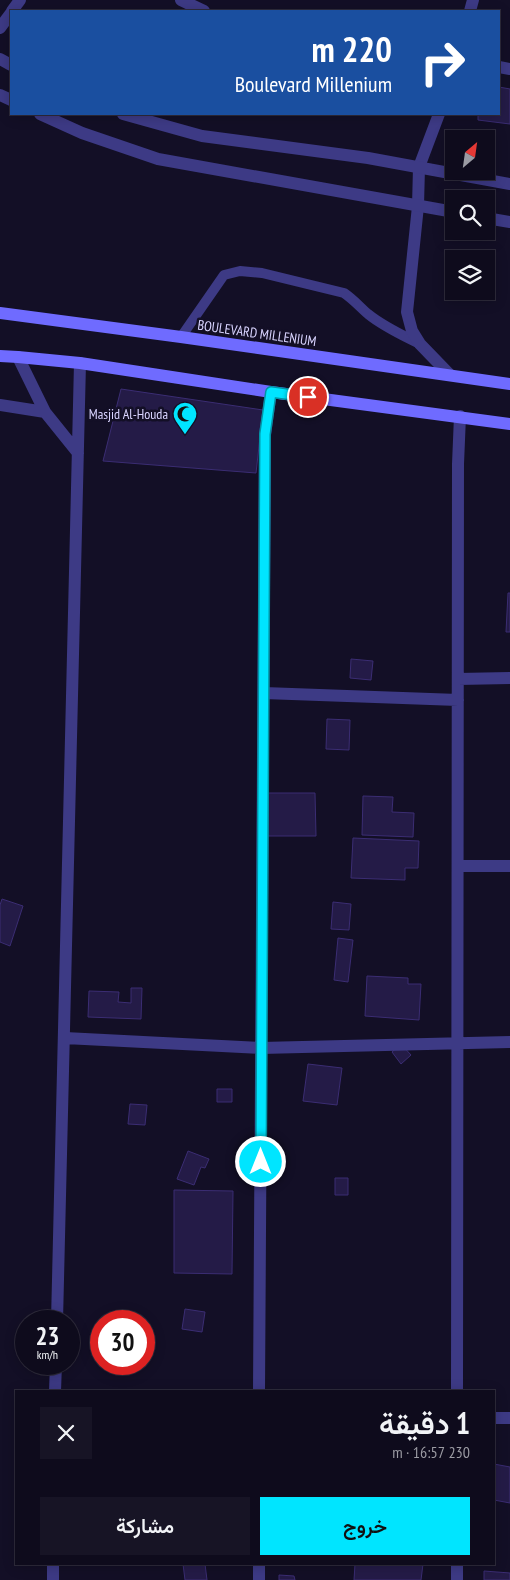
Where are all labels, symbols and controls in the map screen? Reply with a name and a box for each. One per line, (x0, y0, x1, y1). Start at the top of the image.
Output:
text: 220 m (311, 26, 392, 72)
icon: right (410, 30, 475, 95)
text: Boulevard Millenium (235, 70, 392, 98)
north arrow (445, 130, 495, 180)
map controls (445, 130, 495, 300)
button: search (445, 190, 495, 240)
button: layers (445, 250, 495, 300)
street label: BOULEVARD MILLENIUM (196, 316, 318, 350)
pin (287, 376, 329, 418)
icon: arrive (294, 383, 322, 411)
mosque icon: Masjid Al-Houda (172, 401, 198, 435)
place label: Masjid Al-Houda (89, 405, 168, 423)
position arrow (234, 1135, 286, 1187)
speed limit sign: 30 (90, 1310, 155, 1375)
text: 23 (36, 1320, 59, 1352)
text: km/h (37, 1347, 58, 1362)
text: 1 دقيقة (379, 1403, 470, 1442)
button: close (40, 1407, 92, 1459)
text: 230 m · 16:57 (392, 1442, 470, 1462)
button: مشاركة (40, 1497, 250, 1555)
button: خروج (260, 1497, 470, 1555)

